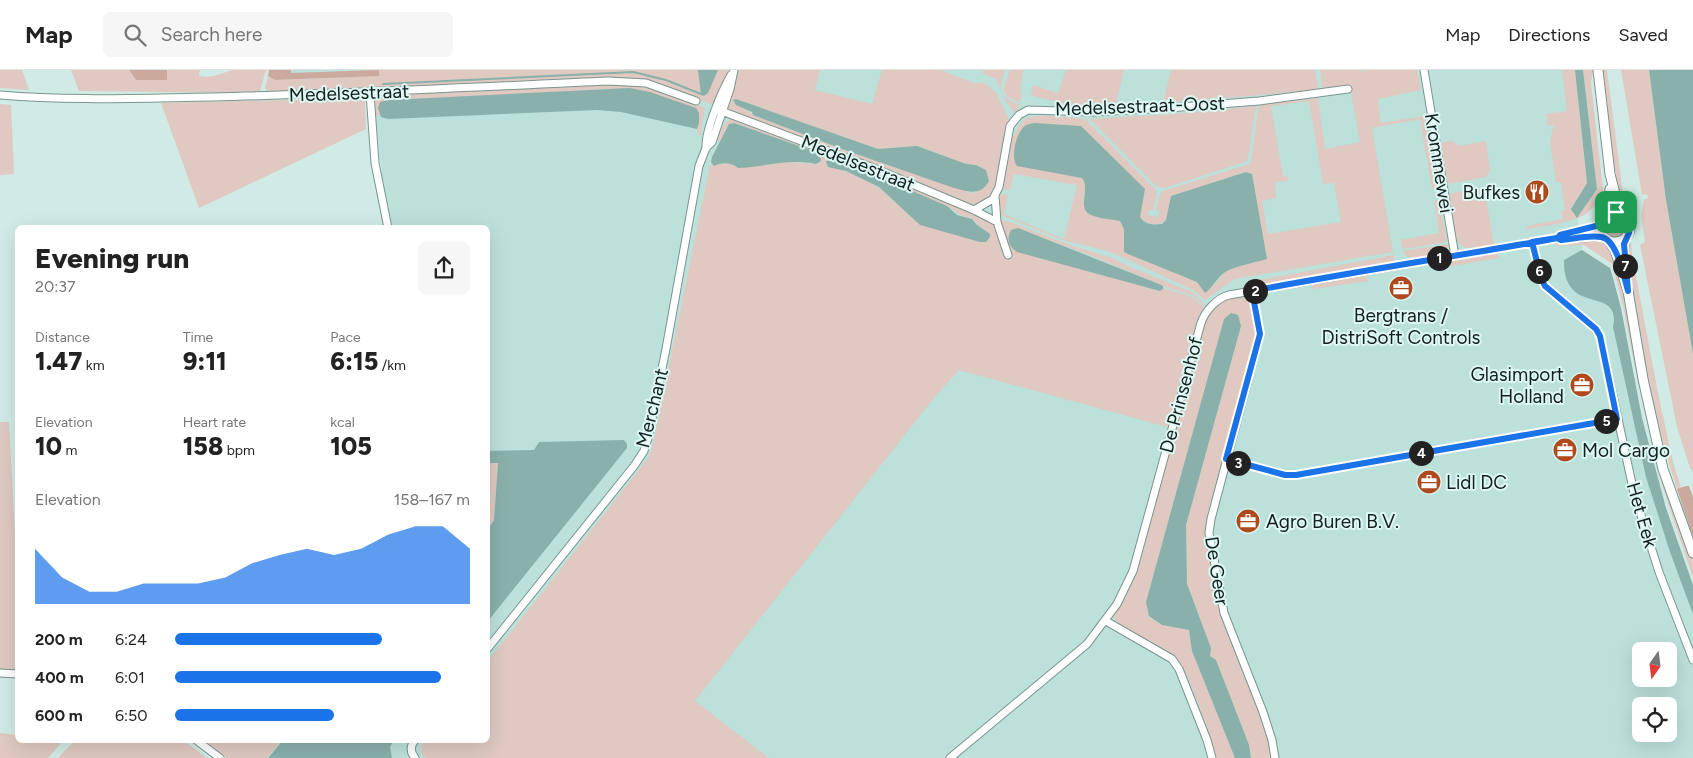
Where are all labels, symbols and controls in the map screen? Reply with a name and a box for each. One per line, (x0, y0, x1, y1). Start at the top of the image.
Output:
search box (103, 12, 453, 57)
text: Map (25, 20, 73, 49)
icon: search (121, 21, 149, 49)
text: Search here (161, 23, 262, 46)
text: Map (1445, 24, 1480, 46)
text: Directions (1508, 24, 1590, 46)
text: Saved (1618, 24, 1668, 46)
street label: Medelsestraat (288, 79, 410, 107)
street label: Medelsestraat-Oost (1055, 92, 1225, 120)
street label: Krommewei (1420, 111, 1458, 215)
street label: Medelsestraat (798, 130, 918, 196)
restaurant icon: Bufkes (1524, 179, 1550, 205)
place label: Bufkes (1463, 181, 1520, 204)
pin (1595, 191, 1637, 233)
icon: arrive (1602, 198, 1630, 226)
text: Evening run (35, 241, 189, 275)
button: share (418, 242, 470, 294)
pin: 1 (1426, 246, 1452, 270)
text: 1 (1437, 250, 1442, 267)
pin: 7 (1612, 254, 1638, 278)
pin: 6 (1526, 258, 1552, 284)
text: 7 (1622, 258, 1629, 275)
text: 6 (1535, 263, 1544, 280)
office icon: Bergtrans / DistriSoft Controls (1388, 275, 1414, 301)
text: 20:37 (35, 277, 76, 296)
pin: 2 (1242, 278, 1268, 304)
text: 2 (1251, 283, 1260, 300)
place label: Bergtrans / DistriSoft Controls (1322, 304, 1481, 349)
text: Distance (35, 329, 90, 346)
text: Time (183, 329, 213, 346)
text: Pace (330, 329, 361, 346)
street label: De Prinsenhof (1154, 335, 1208, 455)
text: 1.47 (35, 346, 82, 376)
text: 9:11 (183, 346, 227, 376)
text: 6:15 (330, 346, 378, 376)
text: km (82, 357, 105, 374)
text: /km (378, 357, 406, 374)
place label: Glasimport Holland (1470, 363, 1564, 408)
street label: Merchant (631, 366, 673, 450)
office icon: Glasimport Holland (1569, 372, 1595, 398)
pin: 5 (1594, 408, 1618, 434)
text: 5 (1602, 413, 1611, 430)
text: Elevation (35, 414, 93, 431)
text: Heart rate (183, 414, 246, 431)
text: kcal (330, 414, 355, 431)
text: 10 (35, 431, 62, 461)
text: 158 (183, 431, 223, 461)
text: 105 (330, 431, 372, 461)
office icon: Mol Cargo (1552, 437, 1578, 463)
place label: Mol Cargo (1582, 439, 1670, 462)
pin: 4 (1408, 440, 1434, 466)
text: m (62, 442, 77, 459)
text: bpm (223, 442, 255, 459)
text: 4 (1417, 445, 1426, 462)
pin: 3 (1226, 450, 1250, 476)
text: 3 (1235, 455, 1242, 472)
office icon: Lidl DC (1416, 469, 1442, 495)
place label: Lidl DC (1446, 471, 1507, 494)
street label: Het Eek (1622, 479, 1663, 551)
text: Elevation (35, 490, 101, 509)
text: 158–167 m (394, 490, 470, 509)
office icon: Agro Buren B.V. (1235, 508, 1261, 534)
place label: Agro Buren B.V. (1266, 510, 1399, 533)
street label: De Geer (1200, 535, 1234, 608)
text: 200 m (35, 630, 83, 649)
text: 6:24 (115, 630, 147, 649)
north arrow (1632, 642, 1678, 688)
map controls (1632, 642, 1677, 742)
text: 400 m (35, 668, 84, 687)
text: 6:01 (115, 668, 145, 687)
button: locate (1632, 697, 1677, 742)
text: 600 m (35, 706, 83, 725)
text: 6:50 (115, 706, 148, 725)

